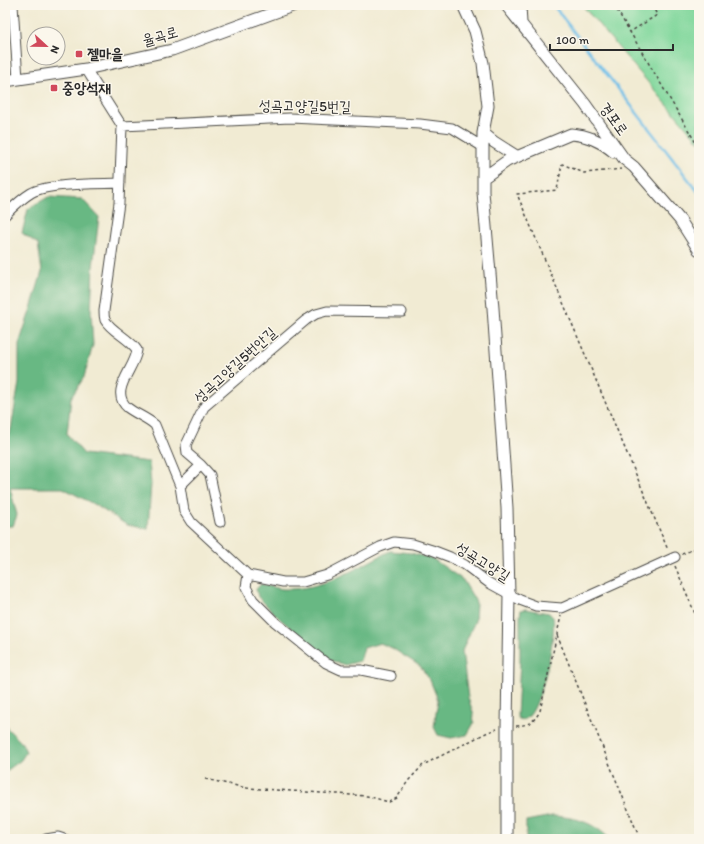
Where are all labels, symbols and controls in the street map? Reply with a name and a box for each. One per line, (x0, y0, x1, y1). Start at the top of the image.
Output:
street label: 율곡로 (140, 22, 180, 50)
north arrow (26, 26, 66, 66)
scale bar (550, 26, 673, 52)
text: 100 m (556, 33, 589, 47)
text: N (47, 44, 62, 55)
place label: 젤마을 (87, 45, 123, 63)
marker: 젤마을 (74, 49, 84, 59)
place label: 중앙석재 (62, 79, 111, 97)
marker: 중앙석재 (49, 83, 59, 93)
street label: 성곡고양길5번길 (259, 96, 351, 116)
street label: 경포로 (596, 99, 632, 139)
street label: 성곡고양길5번안길 (190, 323, 280, 407)
street label: 성곡고양길 (453, 538, 513, 586)

